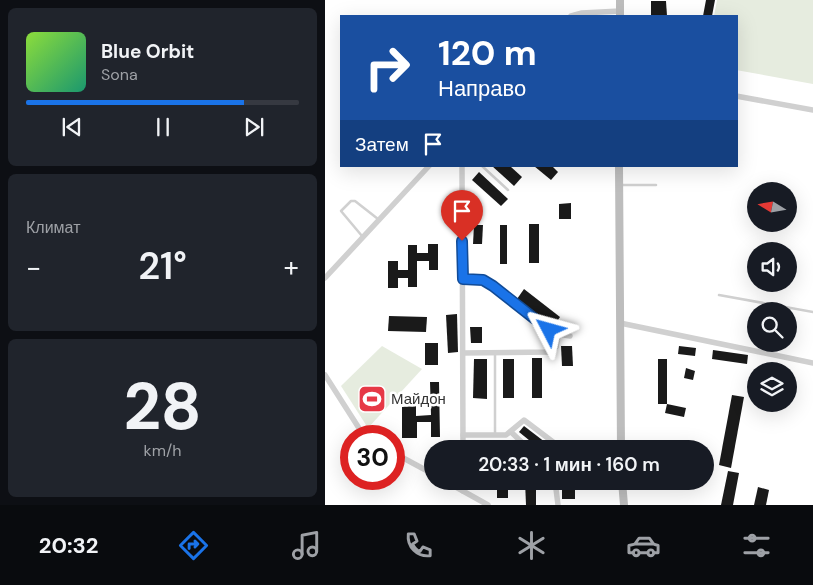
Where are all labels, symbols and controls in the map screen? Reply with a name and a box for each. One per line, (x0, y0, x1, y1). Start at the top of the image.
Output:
text: 120 m (438, 30, 537, 76)
icon: right (355, 35, 420, 100)
text: Blue Orbit (101, 39, 194, 64)
text: Sona (101, 64, 138, 85)
text: Направо (438, 74, 526, 103)
icon: previous (58, 113, 86, 141)
icon: pause (149, 113, 177, 141)
icon: next (240, 113, 268, 141)
icon: arrive (419, 130, 447, 158)
text: Затем (355, 132, 409, 157)
north arrow (747, 182, 797, 232)
map controls (747, 182, 797, 412)
pin (441, 190, 483, 241)
icon: arrive (448, 197, 476, 225)
text: Климат (26, 217, 80, 238)
text: 21° (138, 241, 187, 291)
button: sound (747, 242, 797, 292)
text: − (26, 249, 41, 286)
text: + (284, 249, 299, 286)
button: search (747, 302, 797, 352)
position arrow (522, 303, 574, 355)
button: layers (747, 362, 797, 412)
text: 28 (123, 365, 202, 449)
sports icon: Майдон (357, 384, 387, 414)
place label: Майдон (391, 389, 446, 409)
speed limit sign: 30 (340, 425, 405, 490)
text: km/h (144, 440, 181, 461)
text: 20:33 · 1 мин · 160 m (478, 452, 660, 477)
icon: directions (176, 528, 211, 563)
icon: music (289, 528, 324, 563)
icon: phone (401, 528, 436, 563)
icon: climate (514, 528, 549, 563)
icon: car (626, 528, 661, 563)
icon: filters (739, 528, 774, 563)
text: 20:32 (39, 531, 98, 560)

